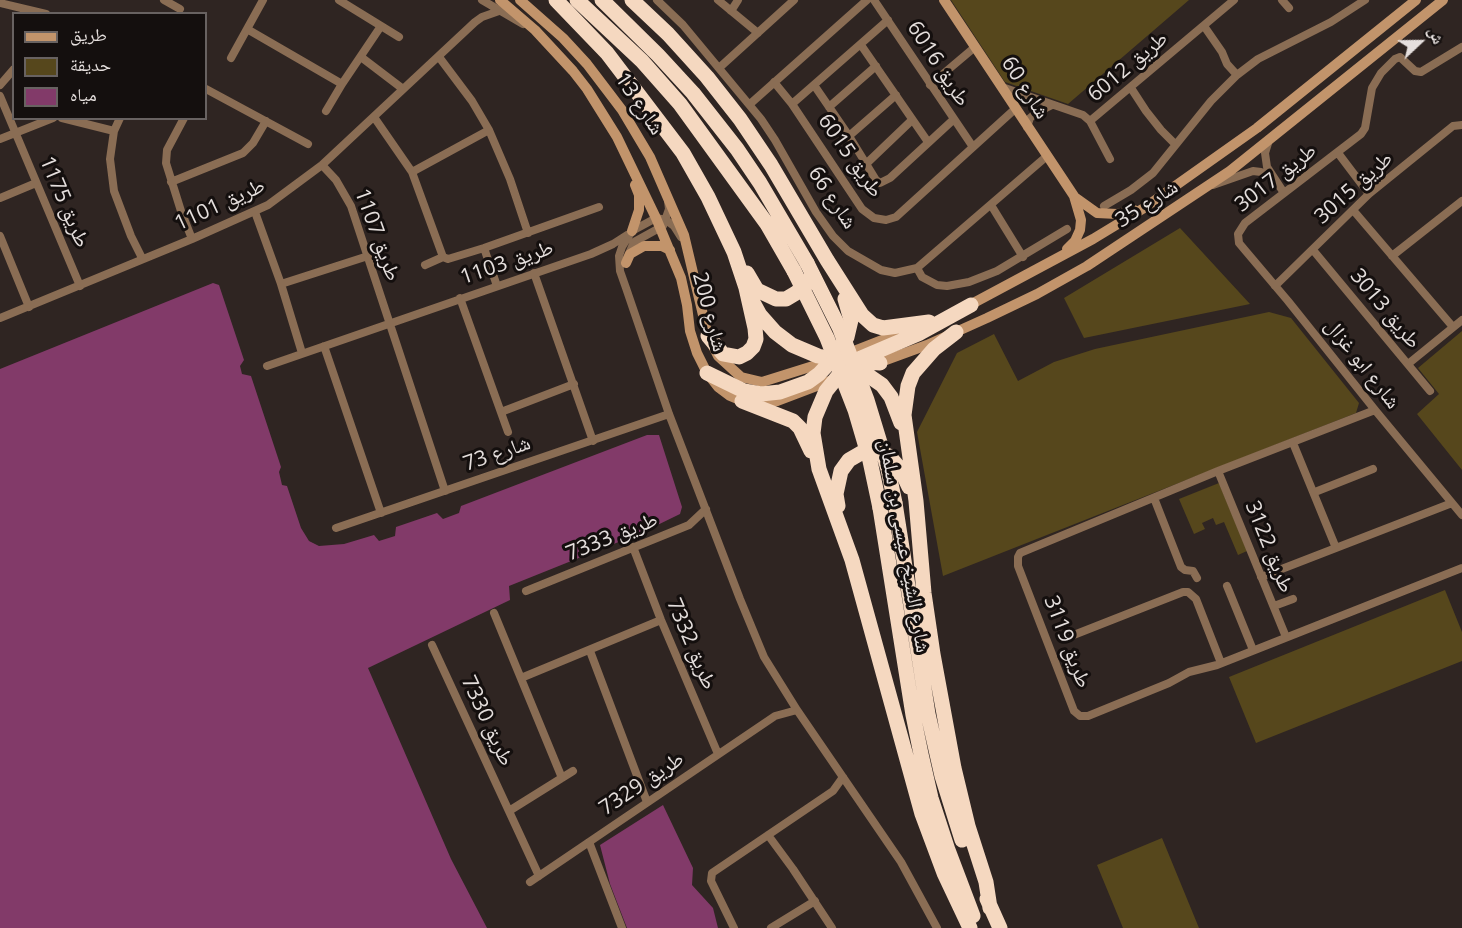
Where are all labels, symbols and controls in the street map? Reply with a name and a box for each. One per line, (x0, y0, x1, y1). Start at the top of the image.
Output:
legend (12, 12, 207, 120)
north arrow (1390, 12, 1450, 72)
street label: طريق 6016 (901, 17, 975, 111)
text: طريق (70, 22, 107, 46)
text: ش (1423, 23, 1450, 47)
street label: طريق 6012 (1083, 26, 1173, 108)
text: حديقة (70, 52, 111, 76)
street label: شارع 60 (996, 52, 1054, 124)
street label: شارع 13 (609, 68, 669, 140)
text: مياه (70, 82, 97, 106)
street label: طريق 6015 (812, 109, 888, 203)
street label: طريق 3017 (1230, 138, 1322, 218)
street label: طريق 3015 (1310, 146, 1398, 230)
street label: طريق 1175 (34, 153, 94, 251)
street label: شارع 66 (802, 162, 862, 234)
street label: طريق 1101 (171, 173, 269, 237)
street label: شارع 35 (1111, 175, 1183, 233)
street label: طريق 1107 (349, 185, 405, 285)
street label: طريق 1103 (457, 235, 557, 291)
street label: طريق 3013 (1344, 264, 1426, 354)
street label: شارع 200 (686, 269, 732, 355)
street label: شارع ابو غزال (1319, 314, 1405, 414)
street label: شارع 73 (460, 431, 534, 477)
street label: شارع الشيخ عيسى بن سلمان (873, 437, 935, 655)
street label: طريق 3122 (1239, 498, 1299, 596)
street label: طريق 7333 (563, 507, 661, 567)
street label: طريق 3119 (1038, 592, 1096, 692)
street label: طريق 7332 (661, 595, 721, 693)
street label: طريق 7330 (455, 672, 519, 770)
street label: طريق 7329 (595, 747, 689, 821)

